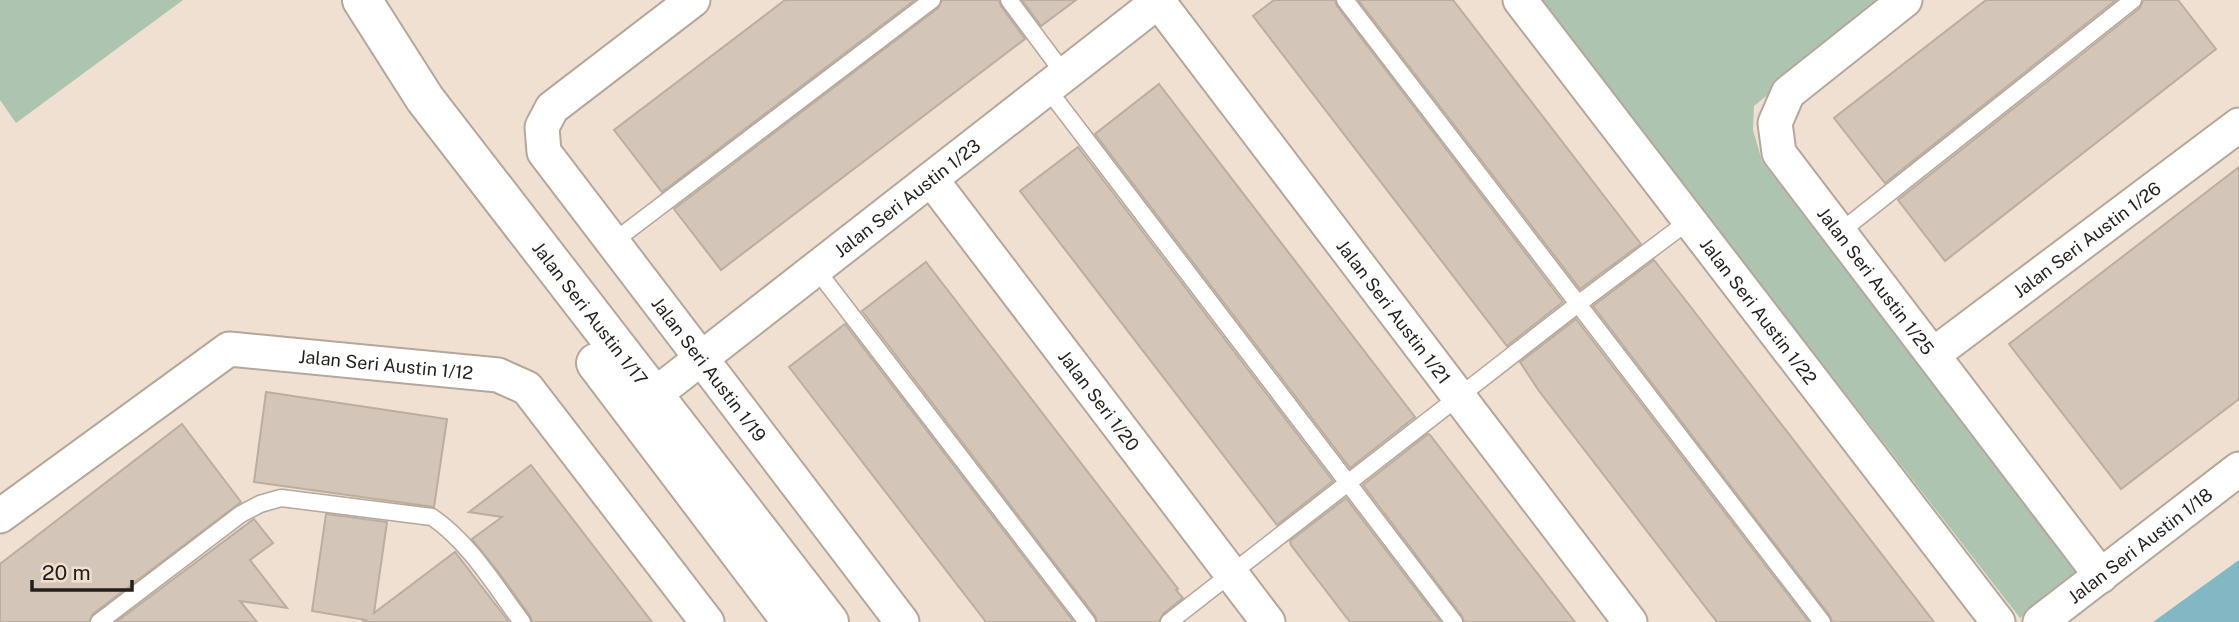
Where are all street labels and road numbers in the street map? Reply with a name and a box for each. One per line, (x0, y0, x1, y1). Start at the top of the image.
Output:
street label: Jalan Seri Austin 1/23 (830, 134, 984, 261)
street label: Jalan Seri Austin 1/26 (2009, 177, 2165, 302)
street label: Jalan Seri Austin 1/25 (1814, 203, 1939, 359)
street label: Jalan Seri Austin 1/22 (1696, 234, 1822, 388)
street label: Jalan Seri Austin 1/21 (1333, 235, 1455, 388)
street label: Jalan Seri Austin 1/17 (529, 237, 652, 389)
street label: Jalan Seri Austin 1/19 (648, 293, 771, 445)
street label: Jalan Seri Austin 1/12 (298, 345, 474, 383)
street label: Jalan Seri 1/20 (1054, 346, 1144, 455)
street label: Jalan Seri Austin 1/18 (2064, 483, 2216, 607)

